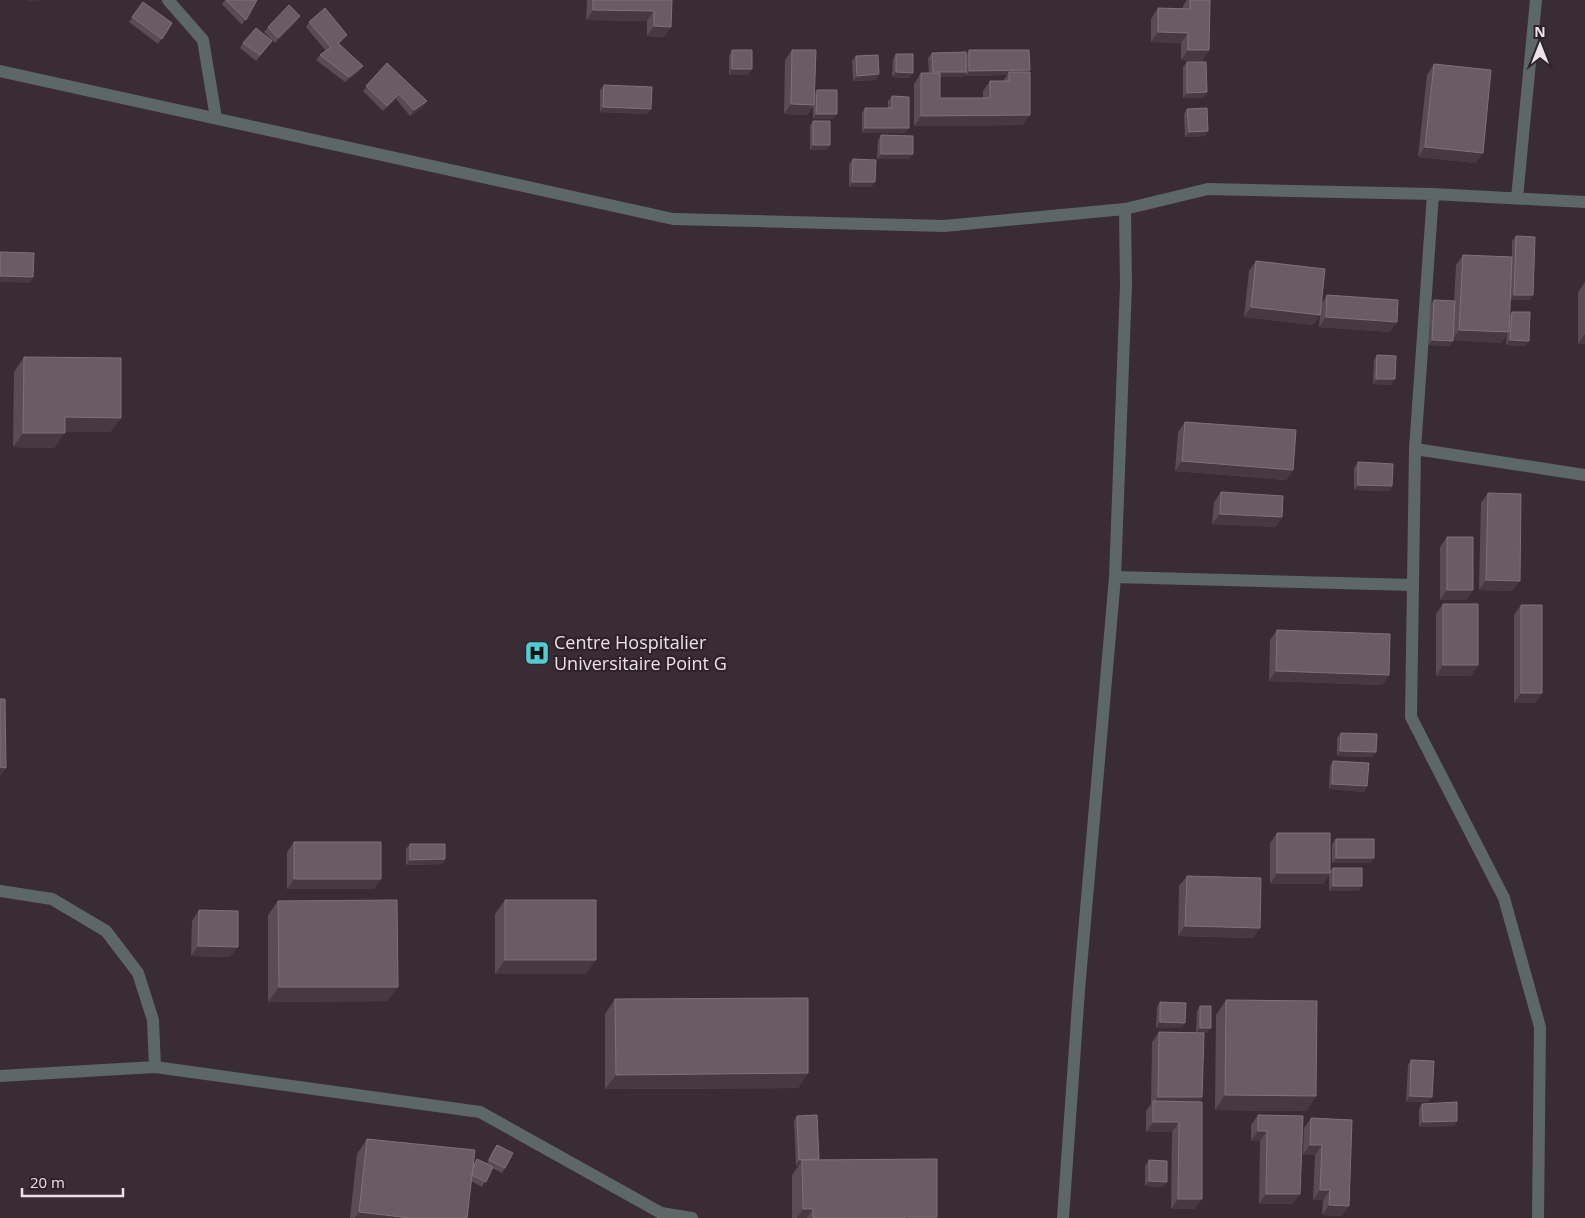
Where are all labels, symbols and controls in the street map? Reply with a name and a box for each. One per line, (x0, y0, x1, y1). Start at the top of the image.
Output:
north arrow (1515, 20, 1565, 70)
text: N (1534, 22, 1546, 41)
place label: Centre Hospitalier Universitaire Point G (554, 630, 727, 675)
hospital icon: Centre Hospitalier Universitaire Point G (524, 640, 550, 666)
scale bar (22, 1166, 124, 1198)
text: 20 m (30, 1172, 65, 1192)

